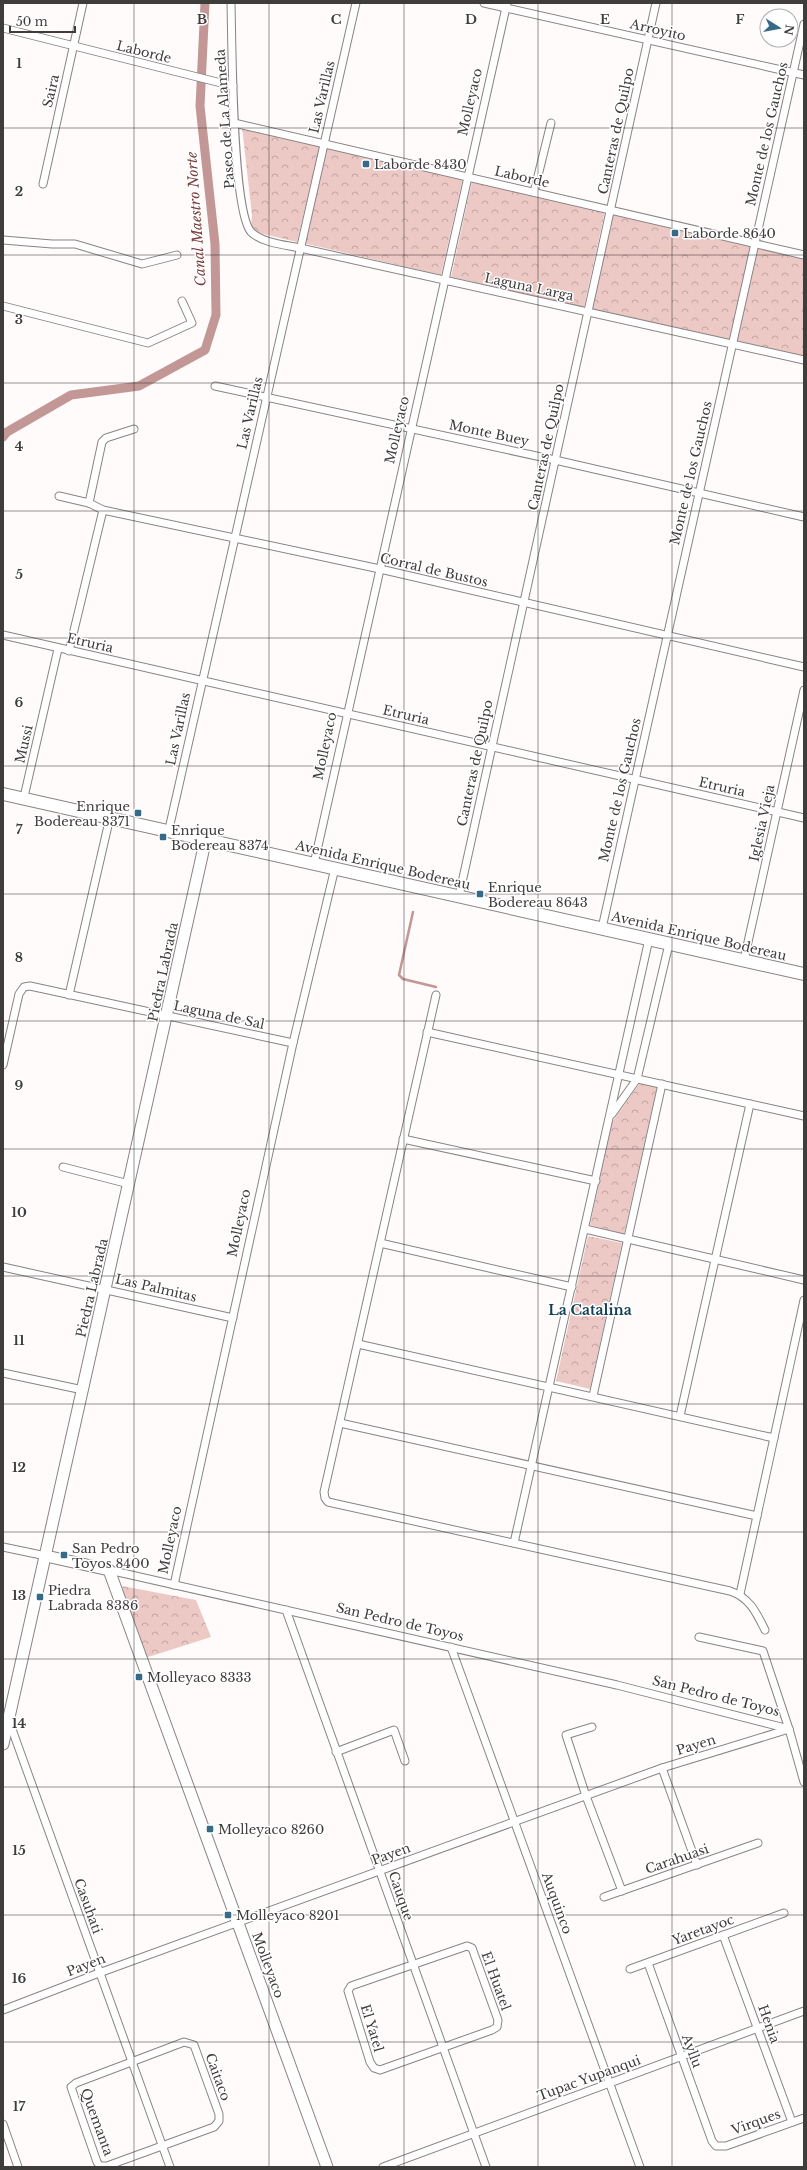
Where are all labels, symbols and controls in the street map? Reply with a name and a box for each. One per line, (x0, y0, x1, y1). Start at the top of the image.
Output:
scale bar (10, 8, 75, 34)
north arrow (759, 8, 799, 48)
text: B (197, 11, 207, 28)
text: C (331, 11, 342, 28)
text: D (465, 11, 477, 28)
text: E (600, 11, 610, 28)
text: F (736, 11, 745, 28)
text: 50 m (16, 14, 48, 29)
street label: Arroyito (627, 15, 688, 45)
text: N (781, 23, 797, 37)
street label: Laborde (115, 37, 173, 67)
street label: Paseo de La Alameda (212, 48, 238, 189)
text: 1 (16, 55, 22, 72)
street label: Las Varillas (305, 59, 339, 135)
street label: Monte de los Gauchos (742, 60, 792, 208)
street label: Canteras de Quilpo (594, 66, 638, 196)
street label: Molleyaco (454, 67, 486, 137)
street label: Saira (39, 72, 63, 109)
water label: Canal Maestro Norte (182, 150, 210, 287)
place label: Laborde 8430 (374, 156, 466, 173)
marker: Laborde 8430 (361, 159, 371, 169)
street label: Laborde (493, 162, 551, 192)
text: 2 (15, 183, 23, 200)
place label: Laborde 8640 (683, 225, 776, 242)
marker: Laborde 8640 (670, 228, 680, 238)
street label: Laguna Larga (483, 269, 576, 305)
text: 3 (15, 311, 23, 328)
street label: Las Varillas (233, 375, 267, 451)
street label: Canteras de Quilpo (524, 382, 568, 512)
street label: Molleyaco (381, 395, 413, 465)
street label: Monte de los Gauchos (666, 399, 716, 547)
street label: Monte Buey (447, 416, 531, 450)
text: 4 (15, 438, 24, 455)
street label: Corral de Bustos (378, 549, 490, 591)
text: 5 (15, 566, 23, 583)
street label: Etruria (65, 629, 116, 657)
street label: Las Varillas (162, 691, 194, 767)
text: 6 (15, 694, 24, 711)
street label: Canteras de Quilpo (453, 698, 497, 828)
street label: Etruria (381, 701, 432, 729)
street label: Molleyaco (310, 711, 340, 781)
street label: Monte de los Gauchos (595, 716, 645, 864)
street label: Mussi (11, 723, 37, 765)
street label: Etruria (697, 773, 748, 801)
street label: Iglesia Vieja (746, 782, 779, 863)
place label: Enrique Bodereau 8371 (34, 798, 130, 830)
marker: Enrique Bodereau 8371 (133, 808, 143, 818)
text: 7 (16, 821, 23, 838)
place label: Enrique Bodereau 8374 (171, 822, 269, 854)
marker: Enrique Bodereau 8374 (158, 832, 168, 842)
street label: Avenida Enrique Bodereau (293, 836, 472, 893)
place label: Enrique Bodereau 8643 (488, 879, 588, 911)
marker: Enrique Bodereau 8643 (475, 889, 485, 899)
street label: Avenida Enrique Bodereau (609, 907, 788, 964)
street label: Piedra Labrada (144, 920, 182, 1023)
text: 8 (15, 949, 23, 966)
street label: Laguna de Sal (172, 997, 266, 1033)
text: 9 (15, 1077, 24, 1094)
street label: Molleyaco (224, 1188, 254, 1258)
text: 10 (11, 1204, 27, 1221)
street label: Piedra Labrada (72, 1236, 112, 1339)
street label: Las Palmitas (114, 1270, 198, 1306)
district label: La Catalina (548, 1301, 632, 1319)
text: 11 (13, 1332, 25, 1349)
text: 12 (12, 1459, 26, 1476)
street label: Molleyaco (155, 1505, 185, 1575)
place label: San Pedro Toyos 8400 (72, 1540, 149, 1572)
marker: San Pedro Toyos 8400 (59, 1550, 69, 1560)
place label: Piedra Labrada 8386 (48, 1582, 138, 1614)
text: 13 (12, 1587, 26, 1604)
marker: Piedra Labrada 8386 (35, 1592, 45, 1602)
street label: San Pedro de Toyos (334, 1599, 466, 1645)
place label: Molleyaco 8333 (147, 1669, 252, 1686)
marker: Molleyaco 8333 (134, 1672, 144, 1682)
street label: San Pedro de Toyos (651, 1672, 781, 1720)
text: 14 (12, 1715, 27, 1732)
street label: Payen (674, 1731, 718, 1759)
place label: Molleyaco 8260 (218, 1821, 324, 1838)
marker: Molleyaco 8260 (205, 1824, 215, 1834)
street label: Payen (369, 1839, 413, 1869)
street label: Carahuasi (643, 1840, 712, 1878)
text: 15 (12, 1842, 26, 1859)
street label: Cauque (385, 1869, 417, 1923)
street label: Auquinco (538, 1869, 576, 1936)
street label: Casuhati (70, 1876, 106, 1937)
place label: Molleyaco 8201 (236, 1907, 340, 1924)
marker: Molleyaco 8201 (223, 1910, 233, 1920)
street label: Yaretayoc (669, 1911, 736, 1949)
street label: Molleyaco (248, 1930, 288, 2000)
street label: El Huatel (477, 1949, 515, 2013)
street label: Payen (64, 1950, 108, 1980)
text: 16 (12, 1970, 26, 1987)
street label: El Yatel (357, 2002, 387, 2054)
street label: Henia (754, 2002, 784, 2046)
street label: Ayllu (678, 2031, 706, 2070)
street label: Caitaco (202, 2051, 234, 2103)
street label: Tupac Yupanqui (535, 2051, 644, 2105)
street label: Quemanta (77, 2086, 117, 2159)
text: 17 (13, 2098, 25, 2115)
street label: Virques (728, 2105, 783, 2139)

